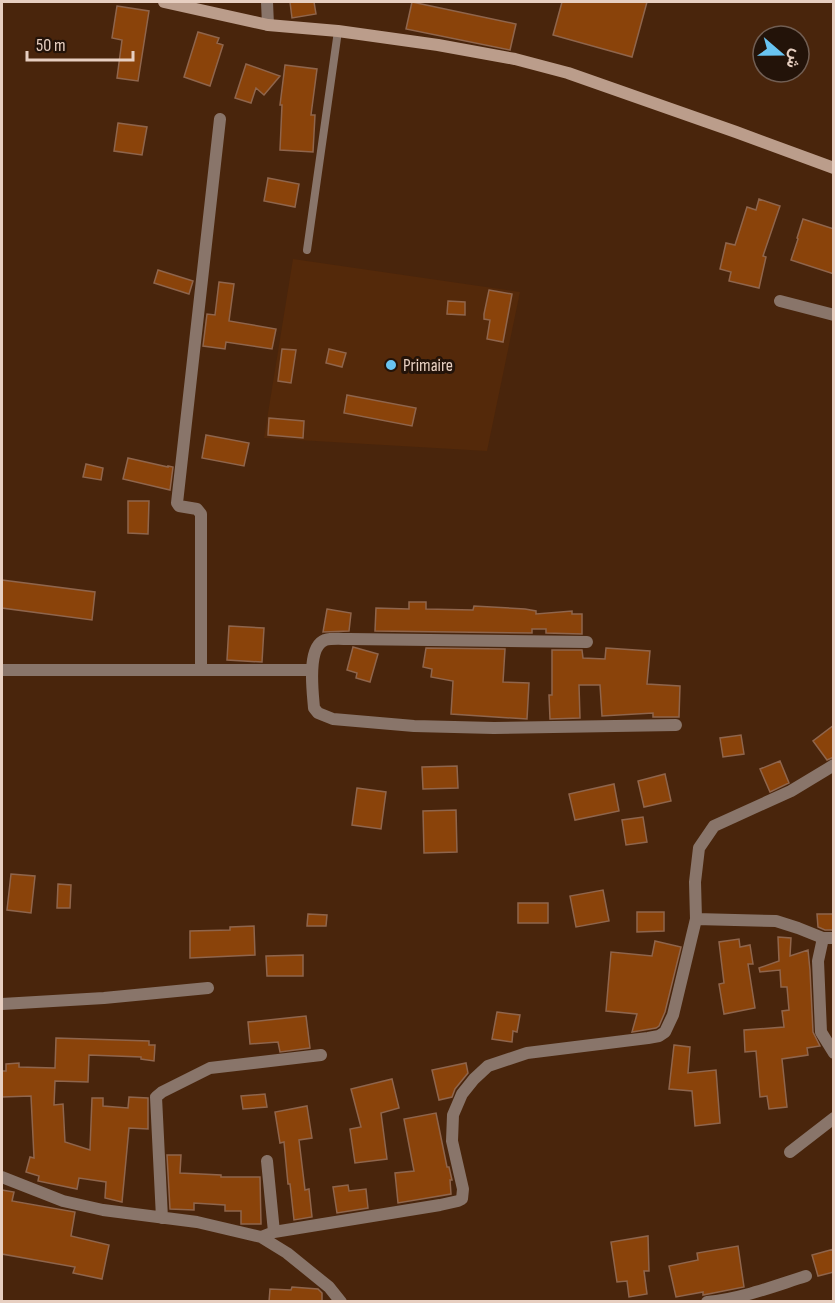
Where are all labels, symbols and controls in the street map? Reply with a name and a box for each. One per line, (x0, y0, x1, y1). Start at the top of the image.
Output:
scale bar (27, 24, 134, 62)
north arrow (751, 24, 811, 84)
text: 50 m (36, 35, 66, 56)
text: ش (781, 46, 806, 71)
place label: Primaire (403, 355, 453, 376)
marker: Primaire (384, 358, 398, 372)

